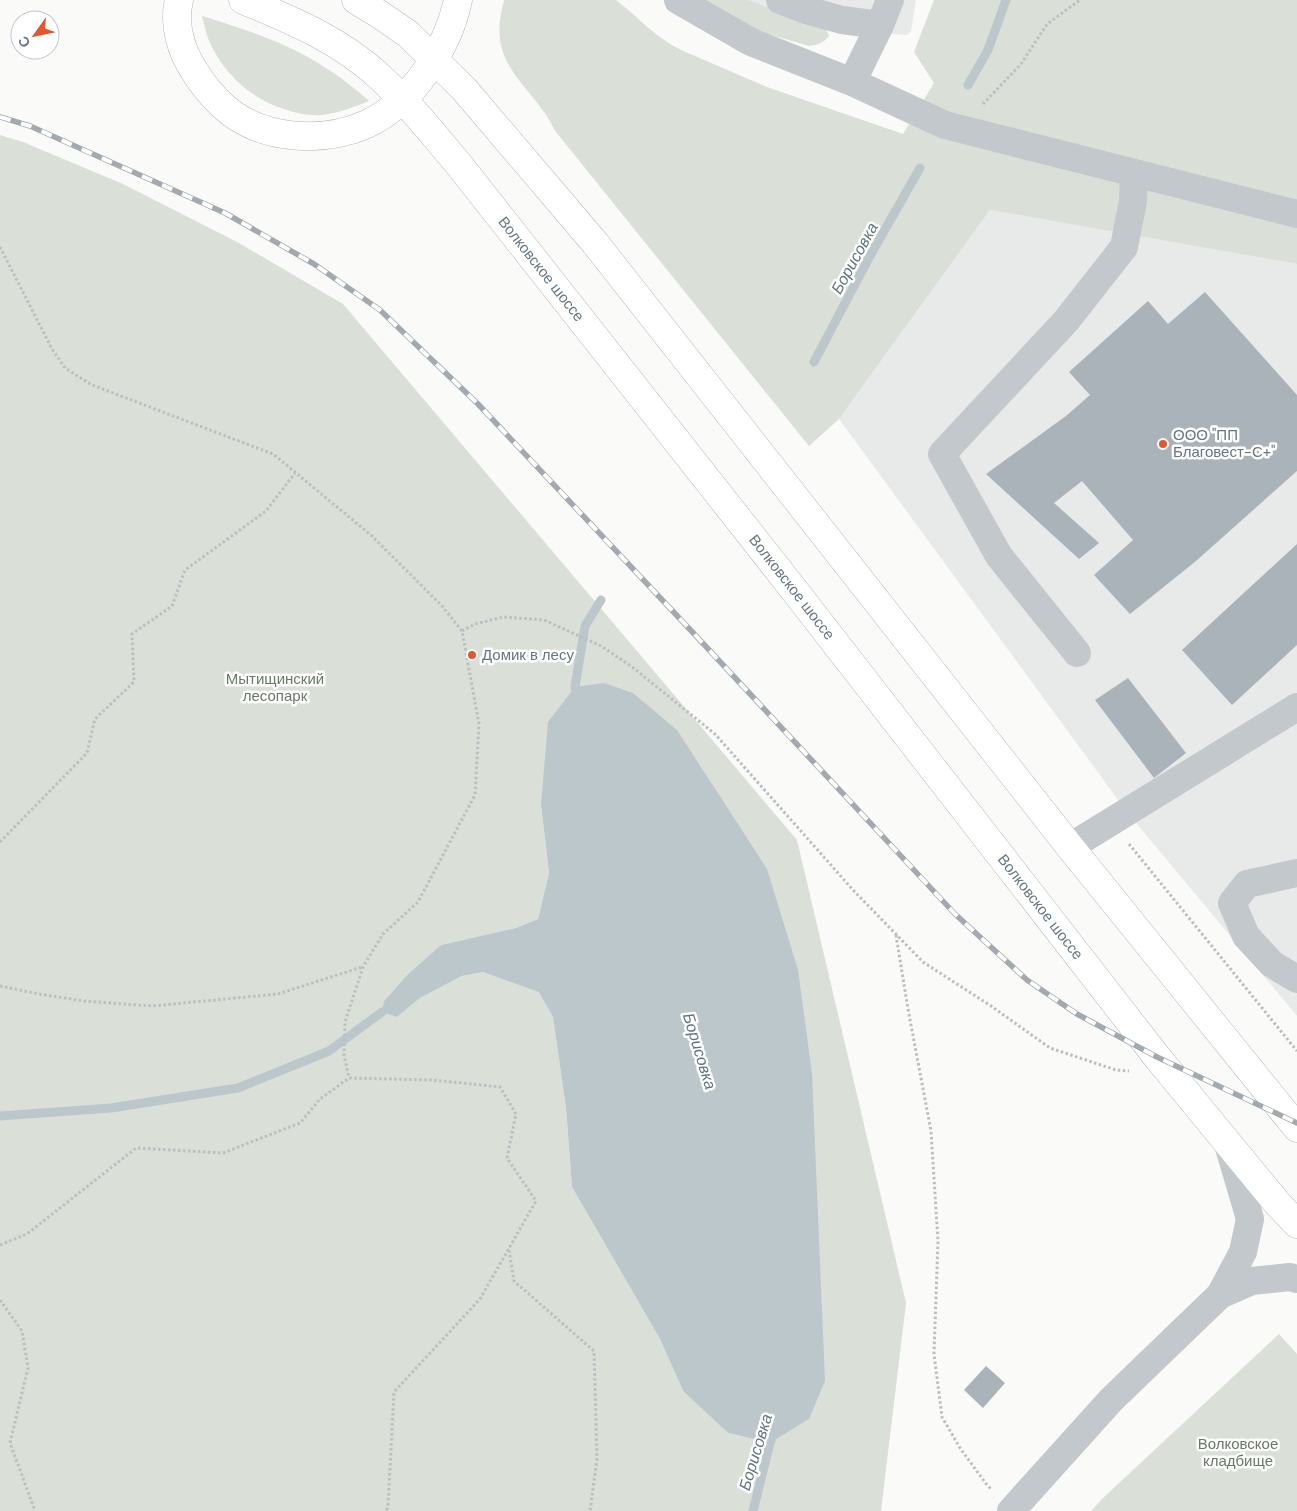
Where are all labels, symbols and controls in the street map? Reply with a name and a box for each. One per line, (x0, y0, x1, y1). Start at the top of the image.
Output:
north arrow (10, 10, 60, 60)
text: С (14, 33, 34, 51)
street label: Волковское шоссе (494, 212, 589, 326)
water label: Борисовка (826, 219, 883, 298)
place label: ООО "ПП Благовест-С+" (1173, 425, 1275, 462)
marker: ООО "ПП Благовест-С+" (1157, 438, 1169, 450)
street label: Волковское шоссе (744, 531, 839, 644)
place label: Домик в лесу (482, 645, 574, 665)
marker: Домик в лесу (466, 649, 478, 661)
park label: Мытищинский лесопарк (226, 669, 324, 706)
street label: Волковское шоссе (993, 850, 1088, 964)
water label: Борисовка (678, 1010, 721, 1092)
water label: Борисовка (734, 1411, 777, 1493)
park label: Волковское кладбище (1198, 1434, 1278, 1471)

